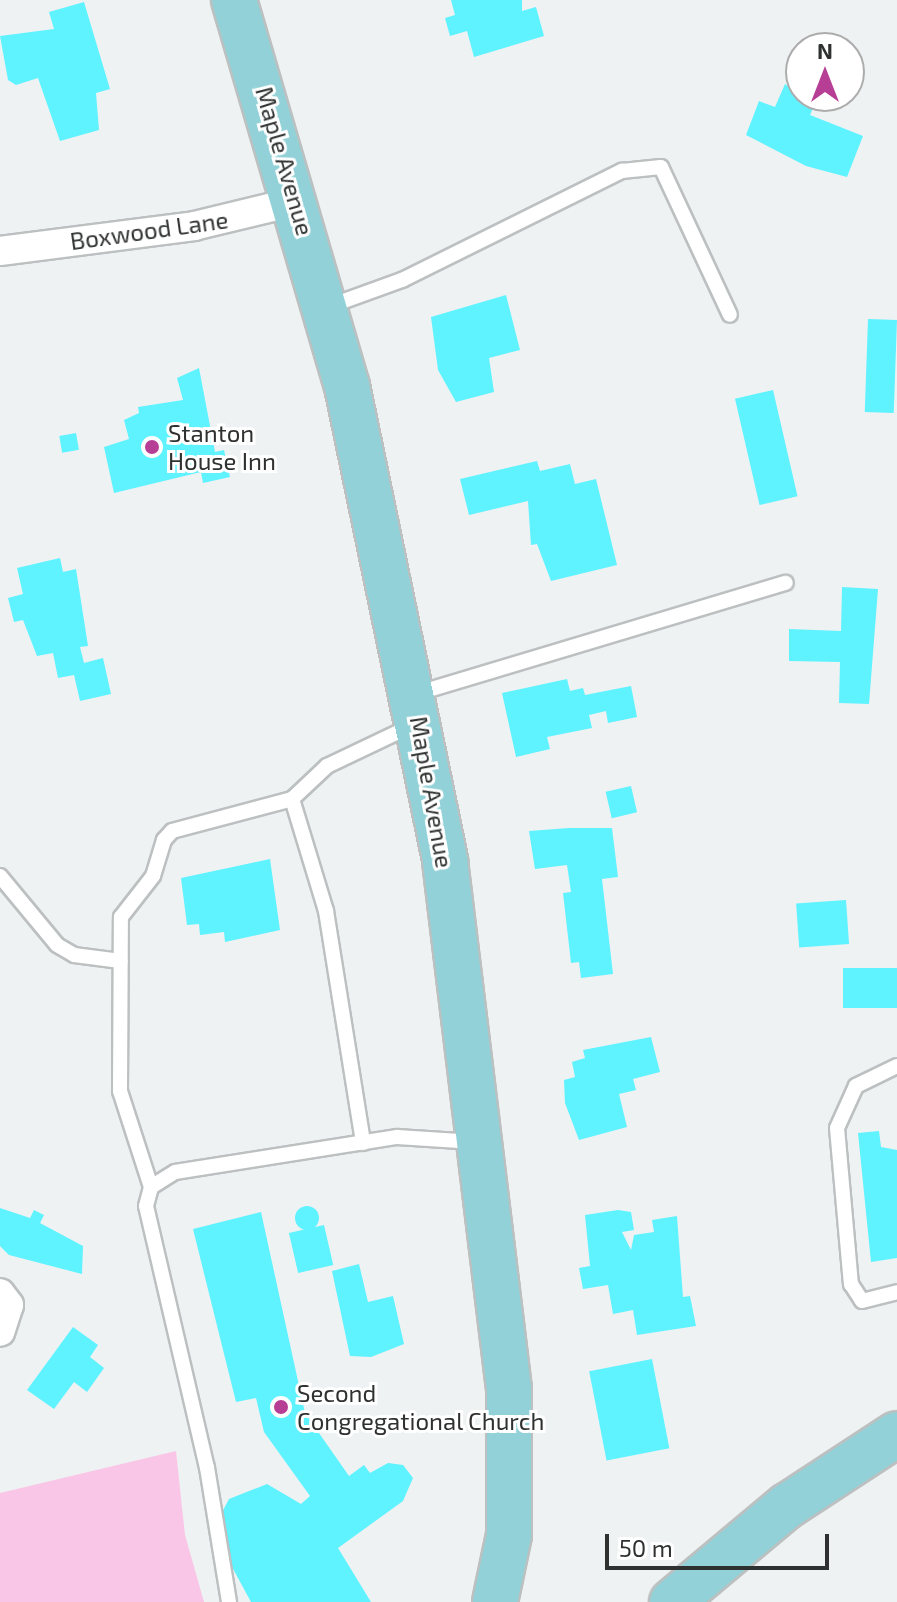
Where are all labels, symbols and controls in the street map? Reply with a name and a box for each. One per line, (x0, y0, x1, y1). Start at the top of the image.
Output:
north arrow (785, 32, 865, 112)
text: N (817, 37, 833, 63)
street label: Maple Avenue (250, 83, 320, 239)
street label: Boxwood Lane (68, 205, 230, 255)
place label: Stanton House Inn (168, 419, 276, 475)
marker: Stanton House Inn (143, 438, 161, 456)
street label: Maple Avenue (404, 714, 460, 870)
place label: Second Congregational Church (297, 1379, 545, 1435)
marker: Second Congregational Church (272, 1398, 290, 1416)
scale bar (609, 1518, 833, 1568)
text: 50 m (619, 1533, 673, 1562)

